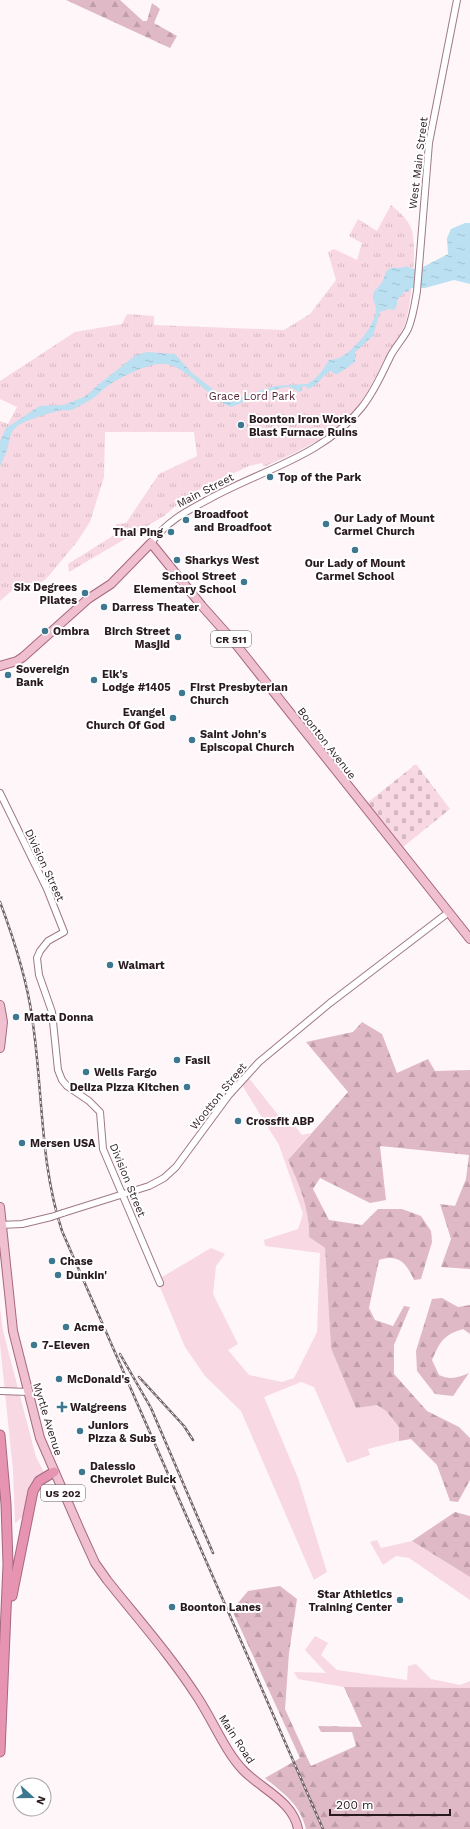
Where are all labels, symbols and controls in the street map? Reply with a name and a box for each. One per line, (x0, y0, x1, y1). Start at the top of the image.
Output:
street label: West Main Street (406, 116, 431, 210)
park label: Grace Lord Park (209, 390, 295, 403)
place label: Boonton Iron Works Blast Furnace Ruins (249, 413, 358, 439)
marker: Boonton Iron Works Blast Furnace Ruins (236, 420, 246, 430)
street label: Main Street (175, 470, 236, 510)
place label: Top of the Park (278, 471, 362, 484)
marker: Top of the Park (265, 472, 275, 482)
place label: Broadfoot and Broadfoot (194, 508, 272, 534)
place label: Our Lady of Mount Carmel Church (334, 512, 435, 538)
marker: Broadfoot and Broadfoot (181, 515, 191, 525)
marker: Our Lady of Mount Carmel Church (321, 519, 331, 529)
place label: Thai Ping (113, 526, 164, 539)
marker: Thai Ping (166, 527, 176, 537)
marker: Our Lady of Mount Carmel School (350, 545, 360, 555)
place label: Sharkys West (185, 554, 259, 567)
marker: Sharkys West (172, 555, 182, 565)
place label: Our Lady of Mount Carmel School (305, 557, 406, 583)
place label: School Street Elementary School (134, 570, 236, 596)
marker: School Street Elementary School (239, 577, 249, 587)
place label: Six Degrees Pilates (14, 581, 77, 607)
marker: Six Degrees Pilates (80, 588, 90, 598)
place label: Darress Theater (112, 601, 199, 614)
marker: Darress Theater (99, 602, 109, 612)
place label: Ombra (53, 625, 90, 638)
place label: Birch Street Masjid (104, 625, 170, 651)
marker: Ombra (40, 626, 50, 636)
road number: CR 511 (211, 631, 251, 647)
marker: Birch Street Masjid (173, 632, 183, 642)
place label: Sovereign Bank (16, 663, 69, 689)
place label: Elk's Lodge #1405 (102, 668, 171, 694)
marker: Sovereign Bank (3, 670, 13, 680)
marker: Elk's Lodge #1405 (89, 675, 99, 685)
place label: First Presbyterian Church (190, 681, 288, 707)
marker: First Presbyterian Church (177, 688, 187, 698)
street label: Boonton Avenue (295, 705, 359, 782)
place label: Evangel Church Of God (86, 706, 165, 732)
marker: Evangel Church Of God (168, 713, 178, 723)
place label: Saint John's Episcopal Church (200, 728, 295, 754)
marker: Saint John's Episcopal Church (187, 735, 197, 745)
street label: Division Street (22, 827, 67, 904)
place label: Walmart (118, 959, 165, 972)
marker: Walmart (105, 960, 115, 970)
place label: Matta Donna (24, 1011, 94, 1024)
marker: Matta Donna (11, 1012, 21, 1022)
place label: Fasil (185, 1054, 211, 1067)
marker: Fasil (172, 1055, 182, 1065)
street label: Wootton Street (188, 1060, 250, 1132)
place label: Wells Fargo (94, 1066, 157, 1079)
marker: Wells Fargo (81, 1067, 91, 1077)
place label: Deliza Pizza Kitchen (70, 1081, 179, 1094)
marker: Deliza Pizza Kitchen (182, 1082, 192, 1092)
place label: Crossfit ABP (246, 1115, 314, 1128)
marker: Crossfit ABP (233, 1116, 243, 1126)
place label: Mersen USA (30, 1137, 96, 1150)
marker: Mersen USA (17, 1138, 27, 1148)
street label: Division Street (107, 1141, 148, 1219)
place label: Chase (60, 1255, 93, 1268)
marker: Chase (47, 1256, 57, 1266)
place label: Dunkin' (66, 1269, 107, 1282)
marker: Dunkin' (53, 1270, 63, 1280)
place label: Acme (74, 1321, 104, 1334)
marker: Acme (61, 1322, 71, 1332)
place label: 7-Eleven (42, 1339, 90, 1352)
marker: 7-Eleven (29, 1340, 39, 1350)
place label: McDonald's (67, 1373, 130, 1386)
marker: McDonald's (54, 1374, 64, 1384)
street label: Myrtle Avenue (30, 1381, 65, 1457)
place label: Walgreens (70, 1401, 127, 1414)
marker: Walgreens (57, 1402, 67, 1412)
place label: Juniors Pizza & Subs (88, 1419, 156, 1445)
marker: Juniors Pizza & Subs (75, 1426, 85, 1436)
place label: Dalessio Chevrolet Buick (90, 1460, 177, 1486)
marker: Dalessio Chevrolet Buick (77, 1467, 87, 1477)
road number: US 202 (41, 1485, 85, 1501)
place label: Star Athletics Training Center (309, 1588, 392, 1614)
marker: Star Athletics Training Center (395, 1595, 405, 1605)
place label: Boonton Lanes (180, 1601, 261, 1614)
marker: Boonton Lanes (167, 1602, 177, 1612)
street label: Main Road (216, 1712, 257, 1766)
north arrow (12, 1777, 52, 1817)
scale bar (330, 1791, 450, 1817)
text: N (33, 1794, 48, 1807)
text: 200 m (336, 1798, 373, 1812)

